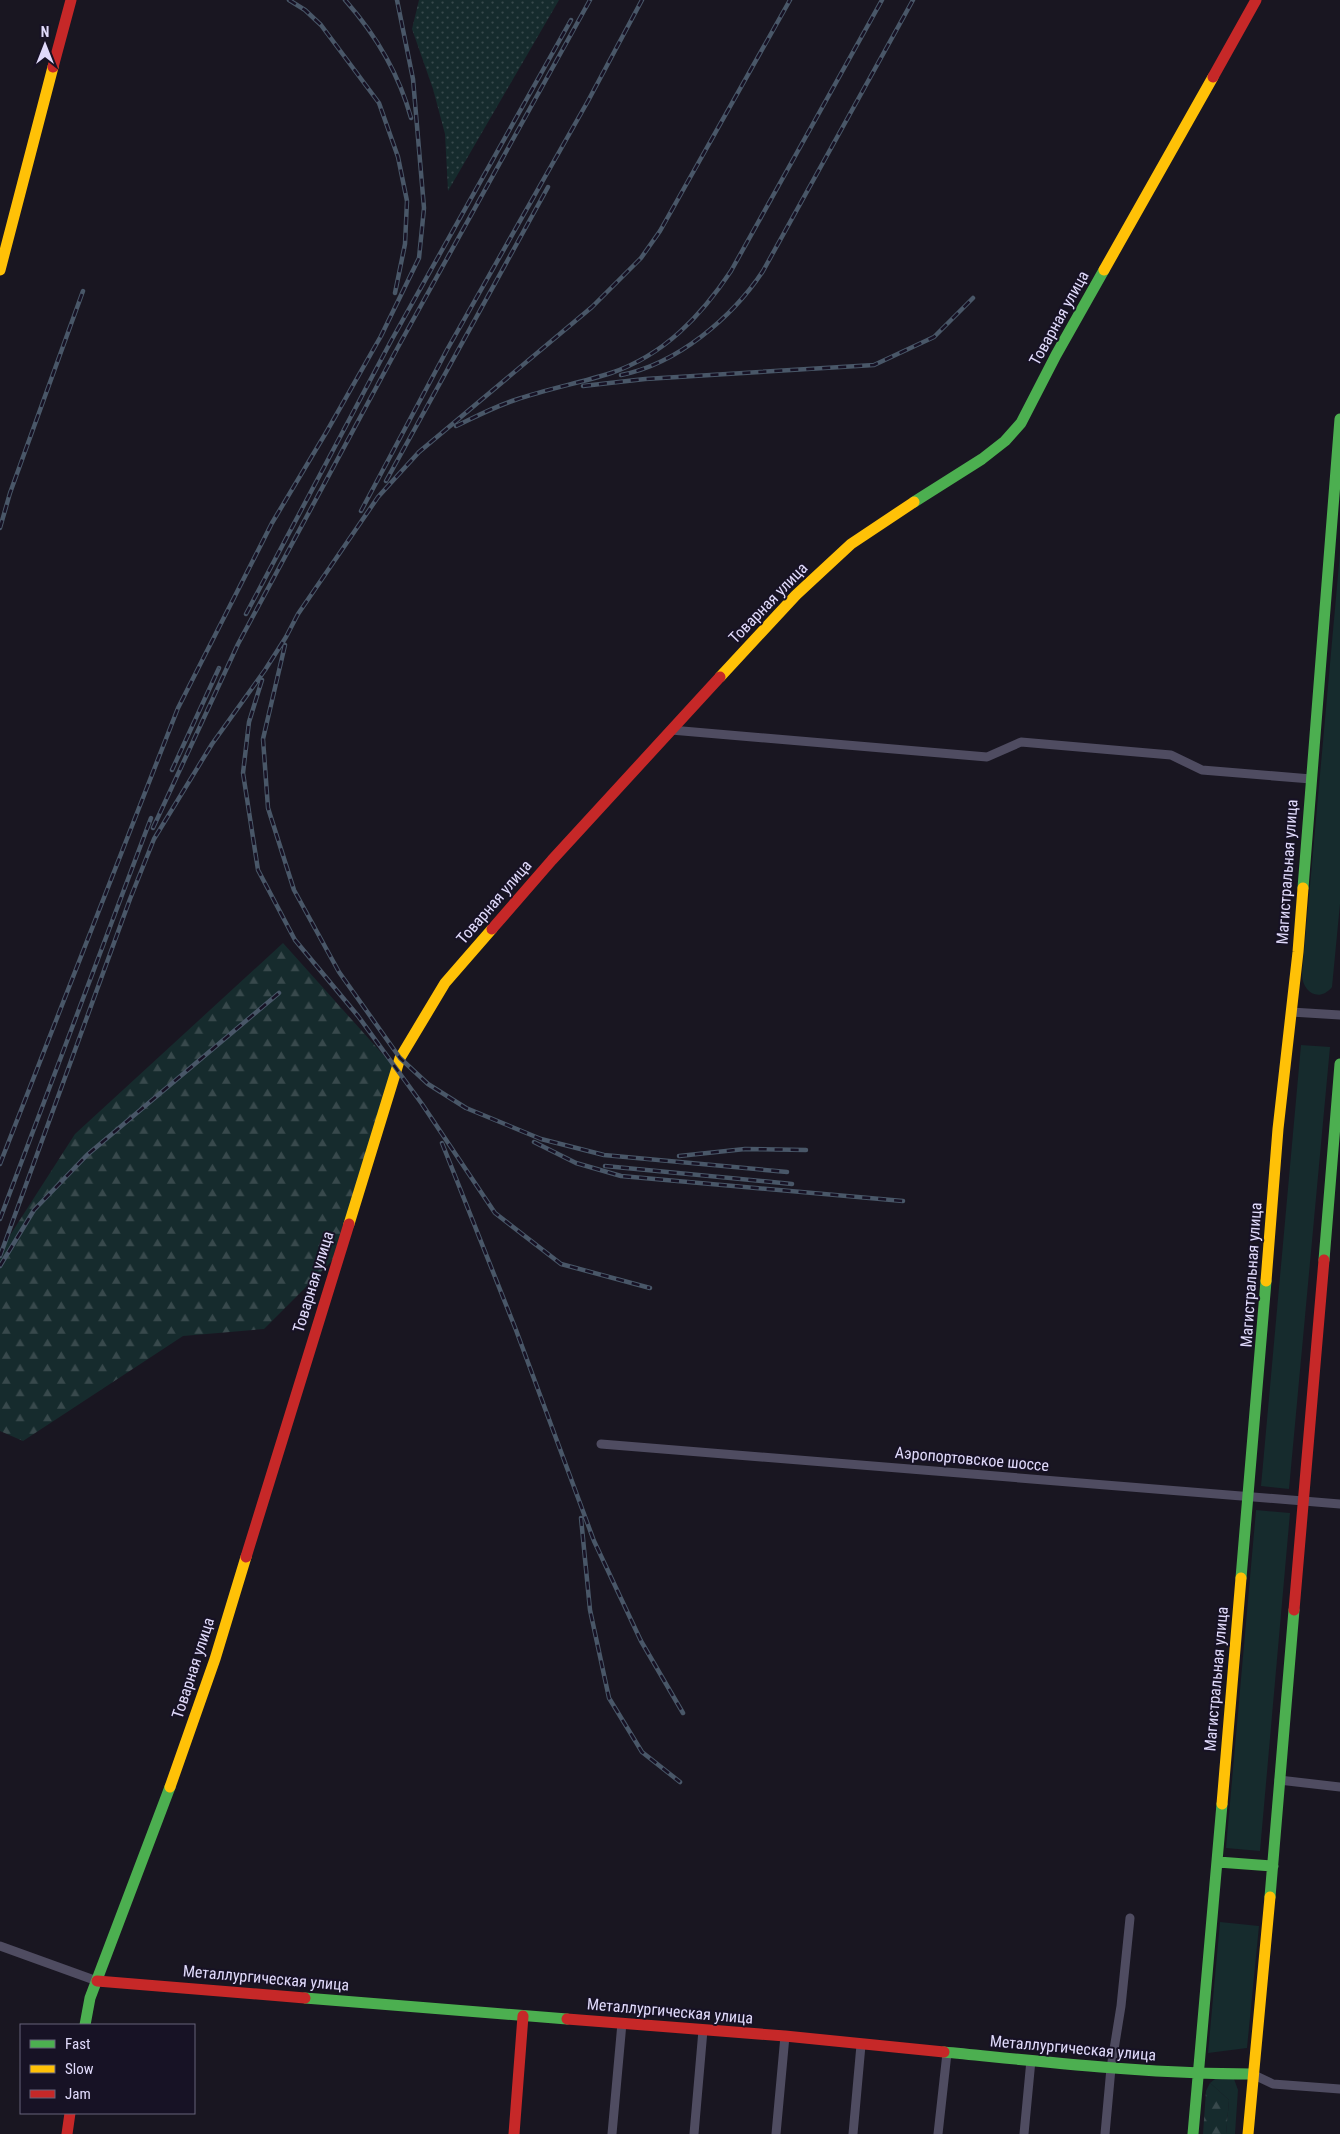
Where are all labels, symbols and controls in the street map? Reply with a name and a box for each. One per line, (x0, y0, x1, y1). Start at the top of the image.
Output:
north arrow (20, 20, 70, 70)
text: N (41, 24, 49, 40)
street label: Товарная улица (1025, 267, 1093, 369)
street label: Товарная улица (725, 559, 811, 647)
street label: Магистральная улица (1272, 799, 1302, 945)
street label: Товарная улица (452, 856, 536, 948)
street label: Магистральная улица (1236, 1202, 1266, 1348)
street label: Товарная улица (289, 1229, 337, 1335)
street label: Аэропортовское шоссе (894, 1443, 1050, 1475)
street label: Магистральная улица (1200, 1606, 1232, 1752)
street label: Товарная улица (168, 1615, 218, 1721)
street label: Металлургическая улица (182, 1961, 350, 1995)
street label: Металлургическая улица (586, 1994, 754, 2028)
legend (20, 2024, 195, 2114)
street label: Металлургическая улица (989, 2031, 1157, 2065)
text: Fast (65, 2035, 90, 2053)
text: Slow (65, 2060, 94, 2078)
text: Jam (65, 2085, 91, 2103)

